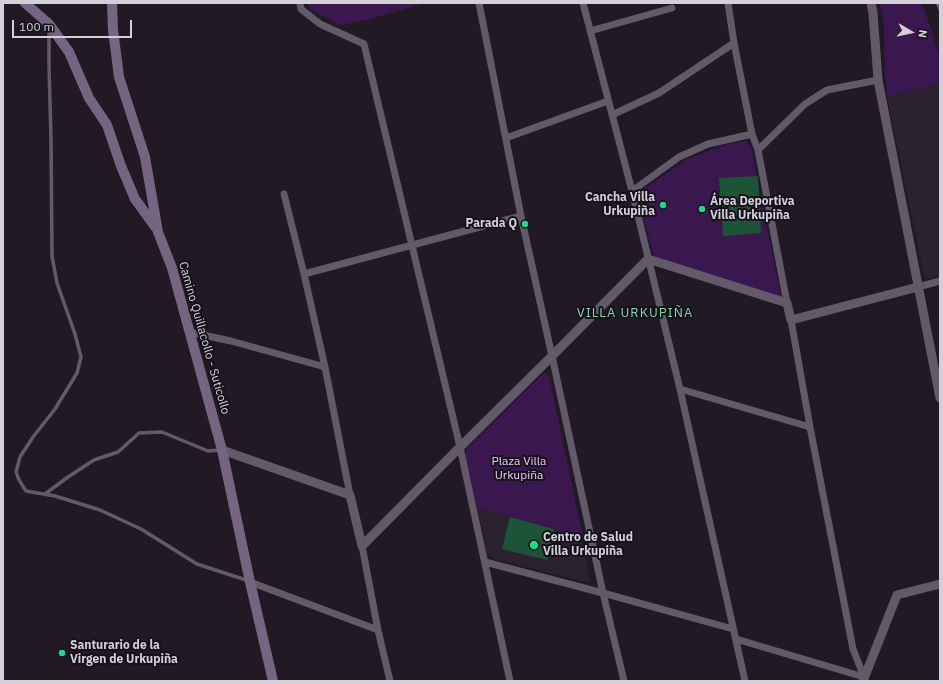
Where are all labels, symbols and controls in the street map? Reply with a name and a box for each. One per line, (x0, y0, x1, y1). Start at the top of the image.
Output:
scale bar (14, 12, 134, 38)
north arrow (891, 12, 931, 52)
text: 100 m (19, 19, 54, 34)
text: N (915, 29, 930, 39)
place label: Cancha Villa Urkupiña (585, 191, 655, 219)
place label: Área Deportiva Villa Urkupiña (710, 195, 795, 223)
marker: Cancha Villa Urkupiña (658, 200, 668, 210)
marker: Área Deportiva Villa Urkupiña (697, 204, 707, 214)
place label: Parada Q (465, 217, 517, 231)
marker: Parada Q (520, 219, 530, 229)
street label: Camino Quillacollo - Suticollo (175, 260, 233, 416)
district label: VILLA URKUPIÑA (577, 305, 693, 321)
park label: Plaza Villa Urkupiña (492, 455, 546, 483)
place label: Centro de Salud Villa Urkupiña (543, 531, 633, 559)
marker: Centro de Salud Villa Urkupiña (528, 539, 540, 551)
place label: Santurario de la Virgen de Urkupiña (70, 639, 178, 667)
marker: Santurario de la Virgen de Urkupiña (57, 648, 67, 658)

